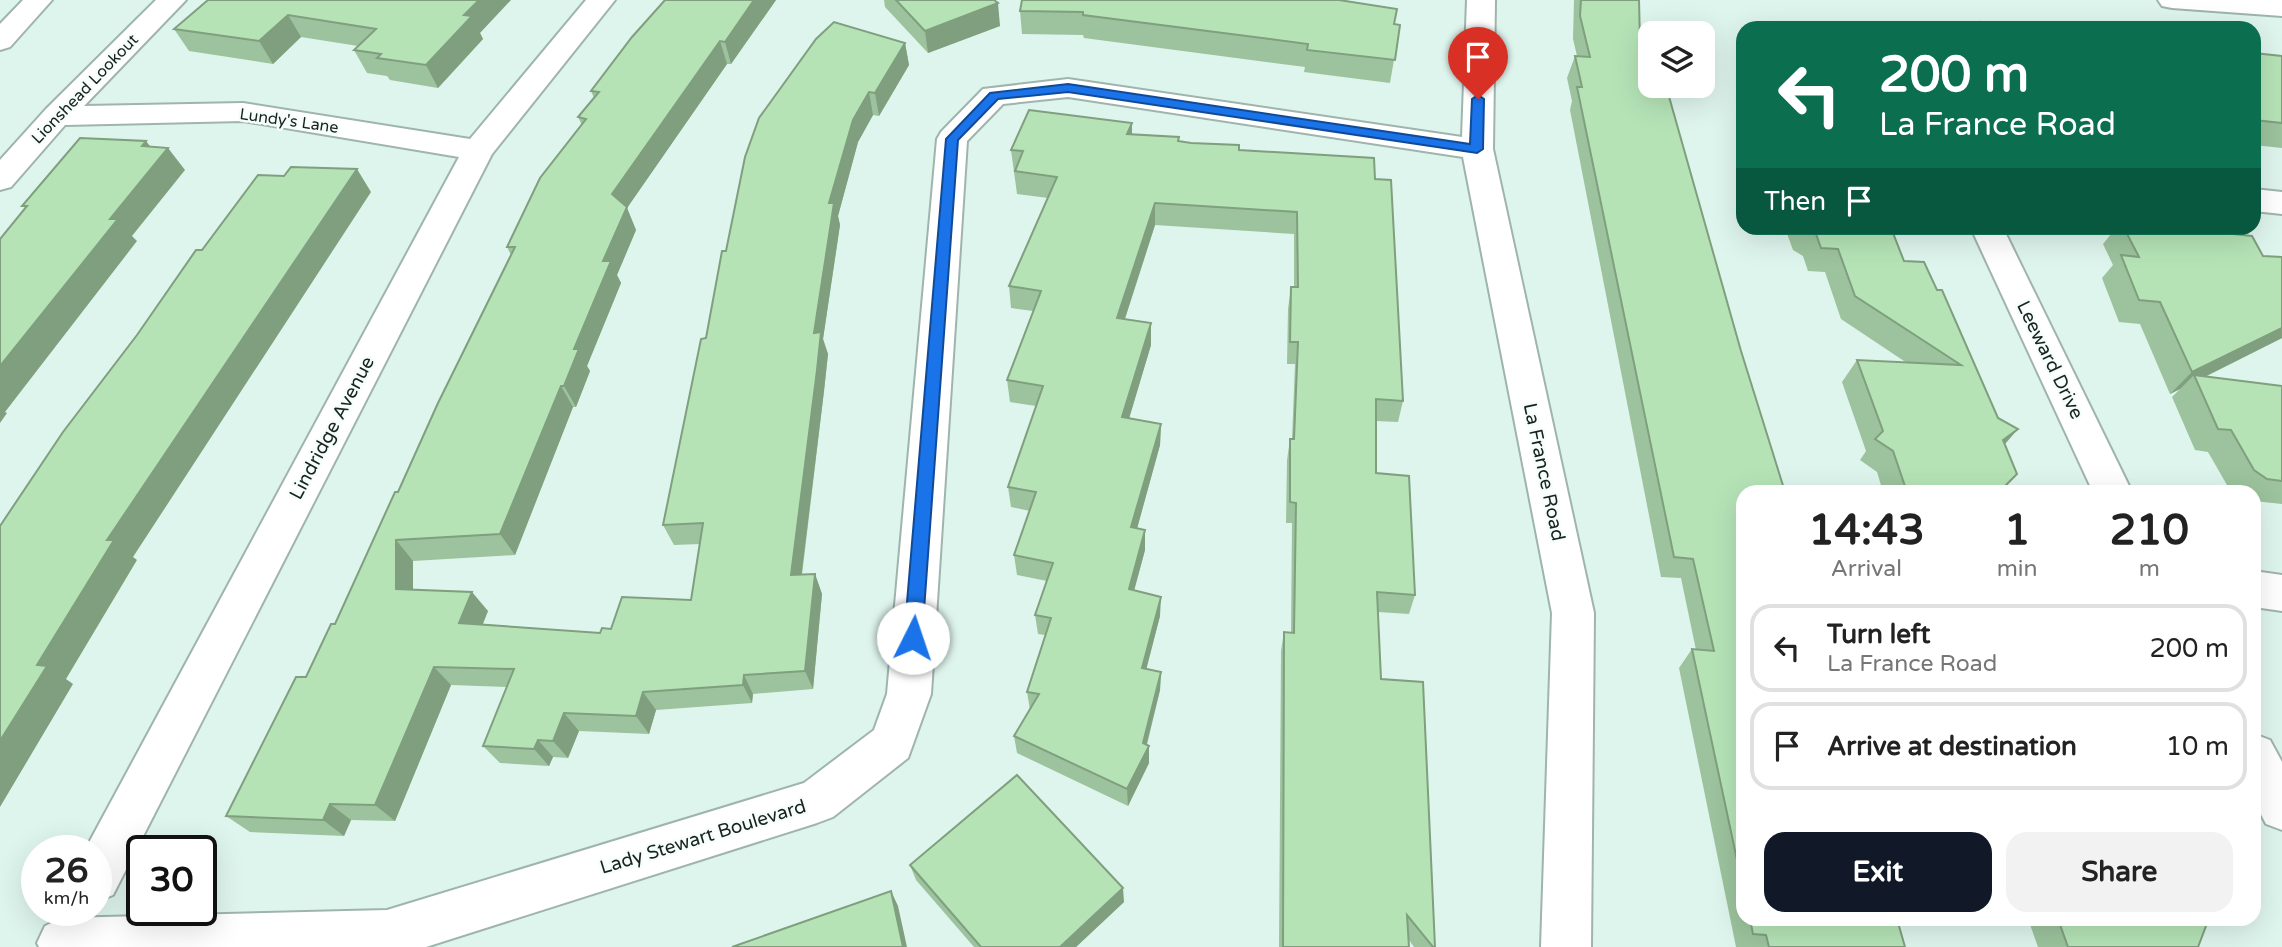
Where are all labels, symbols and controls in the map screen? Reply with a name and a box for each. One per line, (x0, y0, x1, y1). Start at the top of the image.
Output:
map controls (1638, 21, 1715, 98)
button: layers (1638, 21, 1715, 98)
pin (1448, 27, 1508, 99)
street label: Lionshead Lookout (27, 30, 143, 148)
icon: arrive (1459, 38, 1497, 76)
text: 200 m (1879, 46, 2029, 105)
icon: left (1764, 49, 1855, 140)
street label: Lundy's Lane (238, 104, 340, 138)
text: La France Road (1879, 106, 2116, 144)
icon: arrive (1840, 182, 1878, 220)
text: Then (1764, 186, 1826, 217)
street label: Leeward Drive (2012, 297, 2088, 423)
street label: Lindridge Avenue (285, 353, 379, 503)
street label: La France Road (1519, 401, 1569, 543)
text: 14:43 (1808, 505, 1925, 556)
text: 1 (2004, 505, 2030, 556)
text: 210 (2110, 505, 2189, 556)
text: Arrival (1831, 555, 1902, 583)
text: min (1997, 555, 2038, 583)
text: m (2139, 555, 2160, 583)
position arrow (876, 601, 950, 675)
text: Turn left (1827, 619, 1930, 650)
icon: left (1768, 629, 1806, 667)
text: 200 m (2149, 633, 2229, 664)
text: La France Road (1827, 650, 1997, 678)
icon: arrive (1768, 727, 1806, 765)
text: Arrive at destination (1827, 731, 2077, 762)
text: 10 m (2166, 731, 2229, 762)
street label: Lady Stewart Boulevard (597, 795, 809, 879)
button: Exit (1764, 832, 1992, 912)
button: Share (2006, 832, 2233, 912)
speed limit sign: 30 (126, 835, 217, 926)
text: 26 (45, 850, 88, 892)
text: km/h (44, 887, 89, 909)

